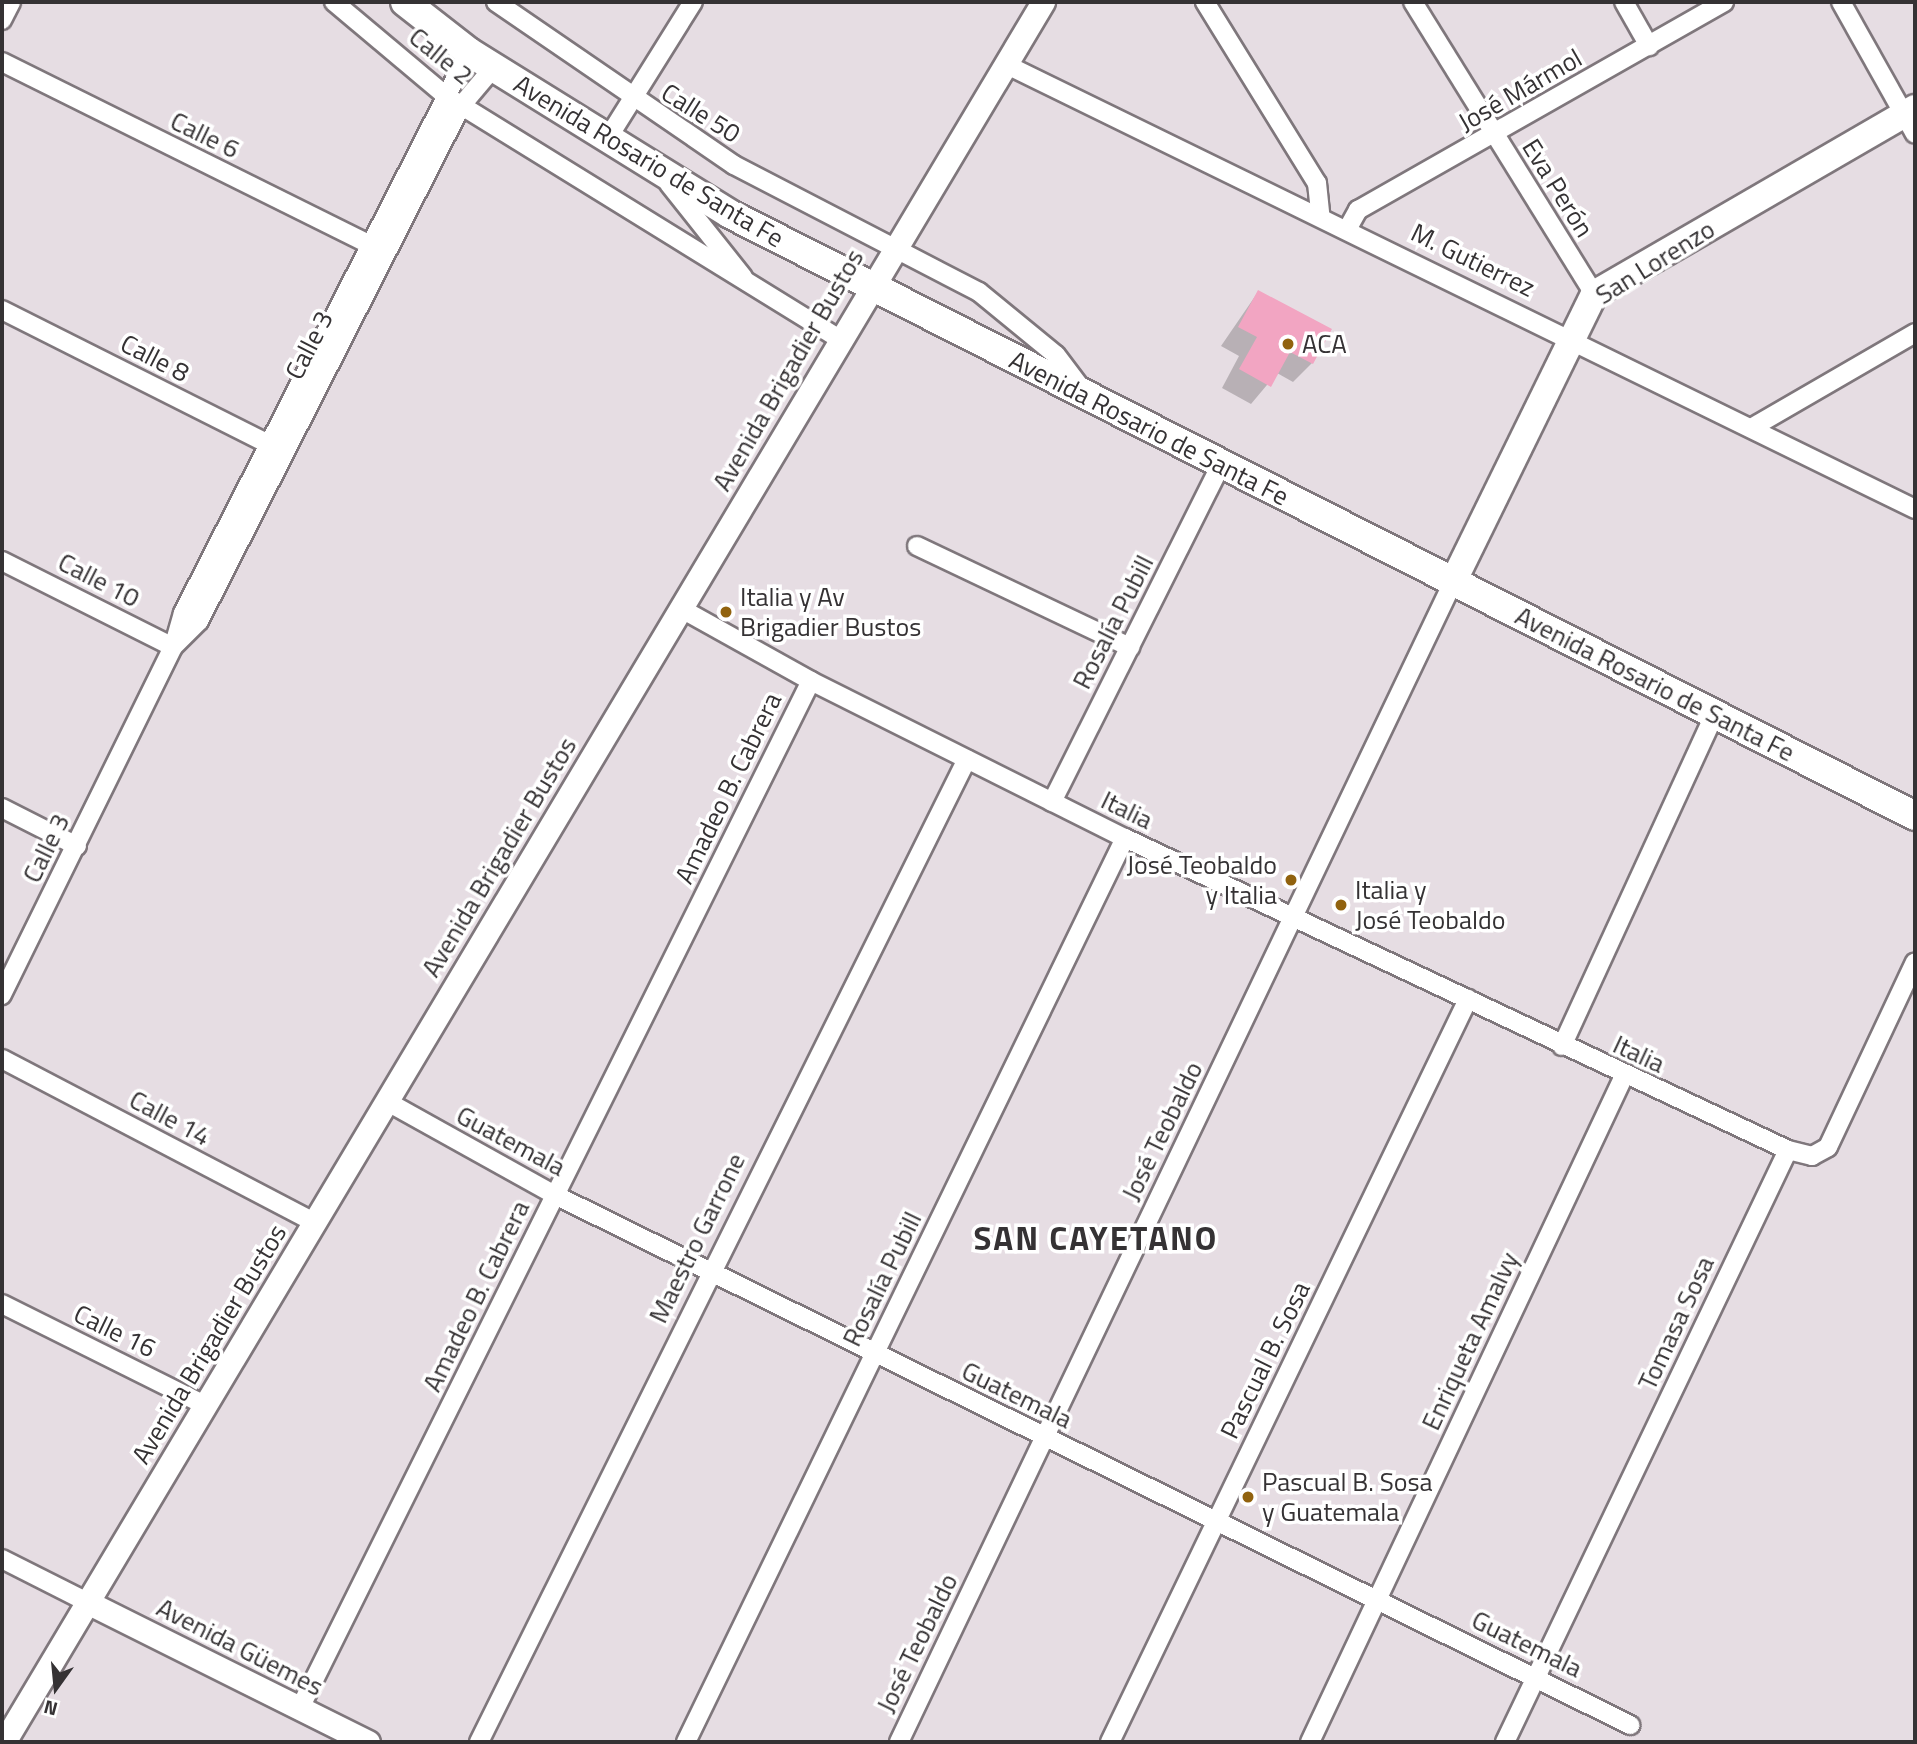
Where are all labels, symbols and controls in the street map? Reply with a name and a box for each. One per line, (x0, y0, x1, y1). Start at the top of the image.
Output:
street label: Calle 2 (403, 21, 479, 91)
street label: José Mármol (1453, 42, 1587, 138)
street label: Avenida Rosario de Santa Fe (508, 68, 790, 254)
street label: Calle 50 (656, 77, 746, 149)
street label: Calle 6 (166, 105, 244, 165)
street label: Eva Perón (1516, 133, 1600, 243)
street label: San Lorenzo (1590, 213, 1720, 311)
street label: M. Gutierrez (1406, 217, 1540, 303)
street label: Avenida Brigadier Bustos (706, 244, 870, 496)
street label: Calle 3 (279, 306, 339, 384)
street label: Calle 8 (116, 328, 194, 388)
place label: ACA (1302, 328, 1347, 360)
marker: ACA (1280, 336, 1296, 352)
street label: Avenida Rosario de Santa Fe (1004, 344, 1294, 512)
street label: Calle 10 (53, 546, 145, 614)
street label: Rosalía Pubill (1066, 550, 1160, 694)
place label: Italia y Av Brigadier Bustos (740, 581, 921, 642)
street label: Avenida Rosario de Santa Fe (1510, 600, 1800, 768)
marker: Italia y Av Brigadier Bustos (718, 604, 734, 620)
street label: Amadeo B. Cabrera (668, 687, 788, 889)
street label: Avenida Brigadier Bustos (415, 732, 583, 982)
street label: Italia (1096, 784, 1158, 836)
street label: Calle 3 (16, 809, 76, 887)
place label: José Teobaldo y Italia (1127, 849, 1277, 910)
marker: José Teobaldo y Italia (1283, 872, 1299, 888)
place label: Italia y José Teobaldo (1355, 874, 1505, 936)
marker: Italia y José Teobaldo (1333, 897, 1349, 913)
street label: Italia (1608, 1029, 1670, 1079)
street label: José Teobaldo (1115, 1057, 1209, 1205)
street label: Calle 14 (124, 1084, 216, 1152)
street label: Guatemala (451, 1099, 571, 1183)
street label: Maestro Garrone (642, 1148, 752, 1328)
street label: Amadeo B. Cabrera (416, 1195, 536, 1397)
street label: Rosalía Pubill (836, 1207, 928, 1351)
street label: Avenida Brigadier Bustos (125, 1219, 293, 1469)
district label: SAN CAYETANO (975, 1219, 1217, 1259)
street label: Enriqueta Amalvy (1415, 1247, 1525, 1435)
street label: Tomasa Sosa (1632, 1251, 1720, 1395)
street label: Pascual B. Sosa (1214, 1277, 1316, 1443)
street label: Calle 16 (69, 1298, 161, 1364)
street label: Guatemala (957, 1355, 1077, 1435)
place label: Pascual B. Sosa y Guatemala (1262, 1466, 1433, 1528)
marker: Pascual B. Sosa y Guatemala (1240, 1489, 1256, 1505)
street label: José Teobaldo (870, 1569, 964, 1717)
street label: Avenida Güemes (152, 1592, 328, 1702)
street label: Guatemala (1467, 1604, 1587, 1684)
north arrow (21, 1653, 91, 1723)
text: N (40, 1693, 61, 1724)

